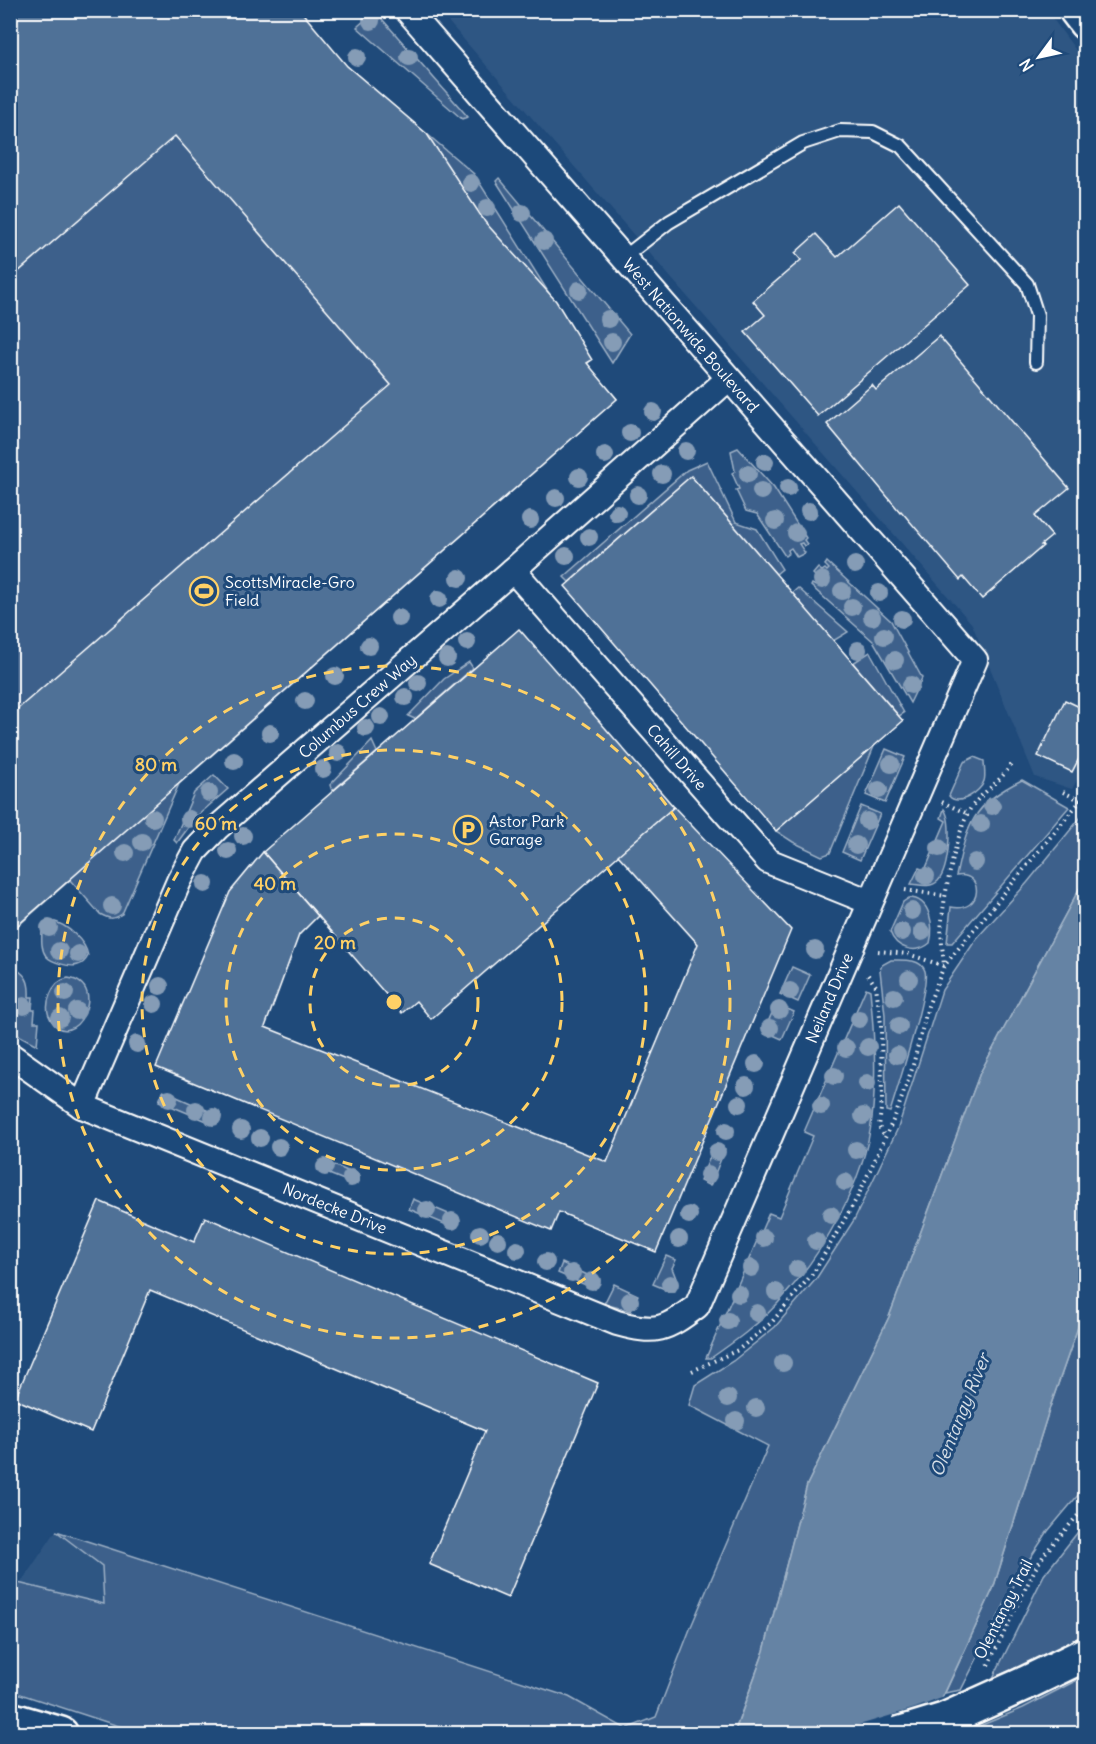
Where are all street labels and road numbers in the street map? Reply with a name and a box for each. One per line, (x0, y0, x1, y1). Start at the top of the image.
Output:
street label: West Nationwide Boulevard (619, 254, 763, 416)
street label: Columbus Crew Way (294, 649, 420, 763)
street label: Cahill Drive (643, 720, 711, 794)
street label: Neiland Drive (801, 950, 857, 1046)
street label: Nordecke Drive (280, 1178, 390, 1238)
street label: Olentangy Trail (969, 1556, 1037, 1662)

